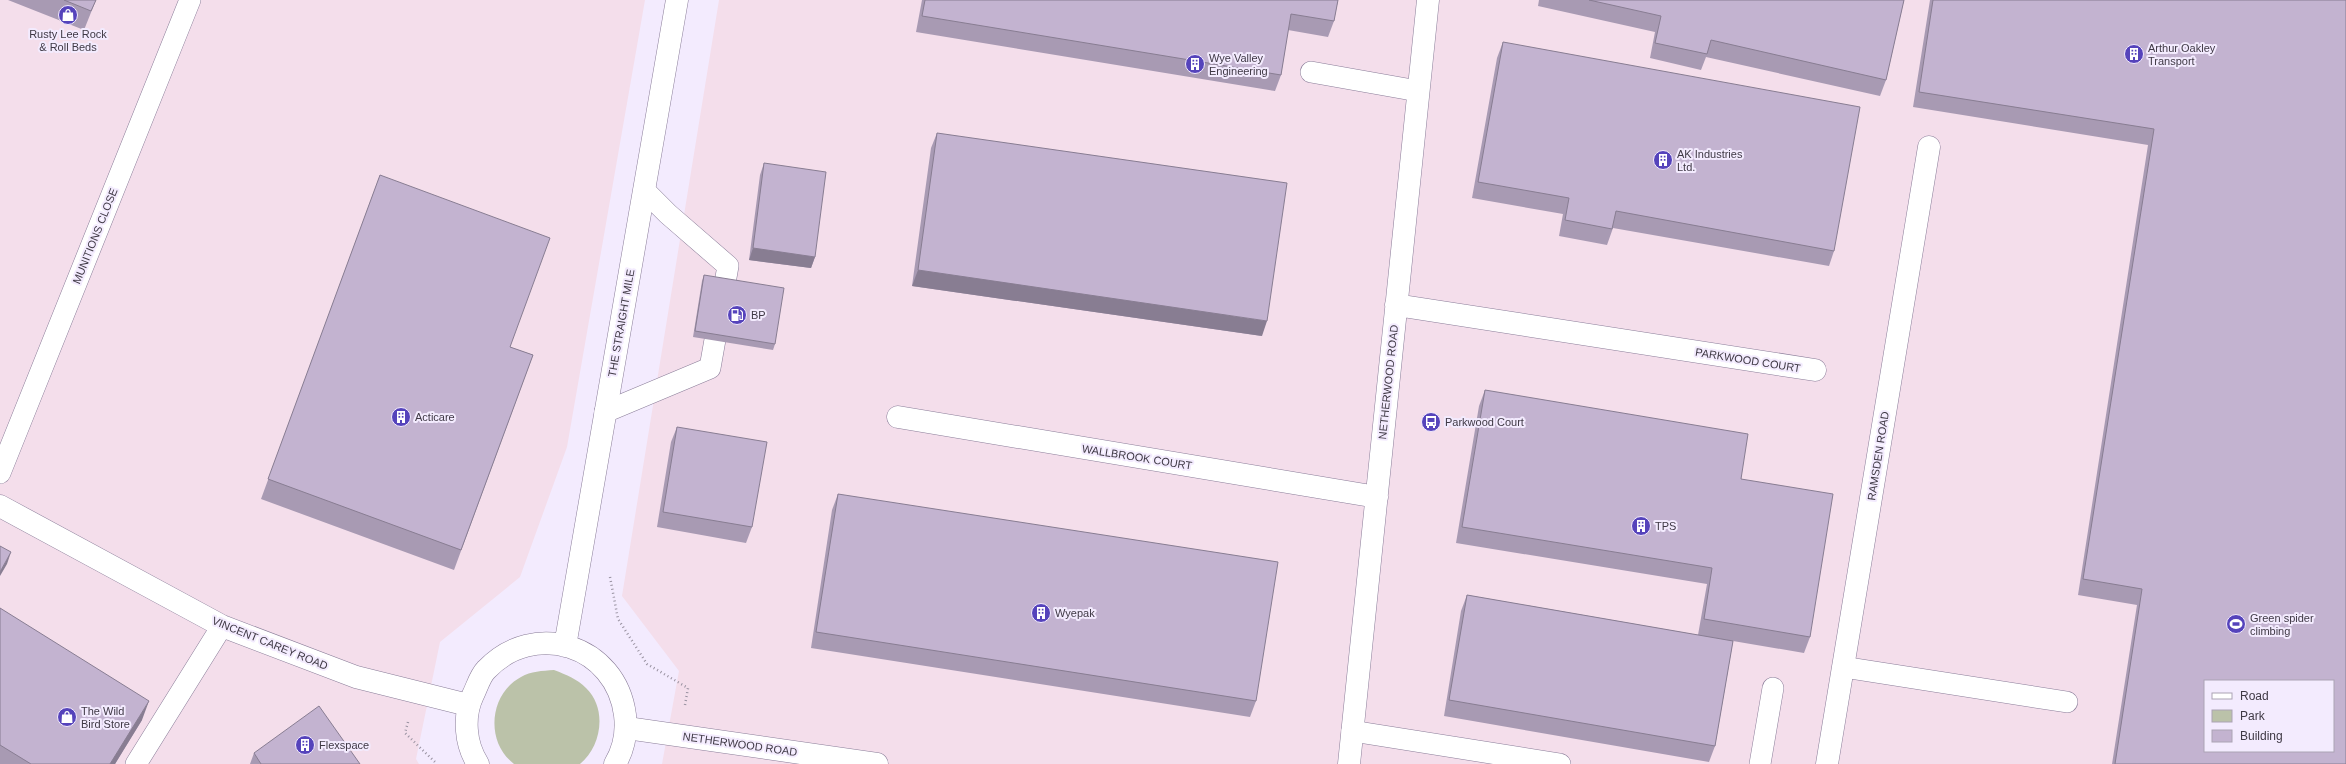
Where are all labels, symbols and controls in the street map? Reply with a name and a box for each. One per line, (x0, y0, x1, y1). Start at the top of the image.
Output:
shop icon: Rusty Lee Rock & Roll Beds (57, 4, 79, 26)
place label: Rusty Lee Rock & Roll Beds (29, 28, 107, 53)
place label: Arthur Oakley Transport (2148, 42, 2216, 67)
building icon: Arthur Oakley Transport (2123, 43, 2145, 65)
place label: Wye Valley Engineering (1209, 52, 1268, 77)
building icon: Wye Valley Engineering (1184, 53, 1206, 75)
place label: AK Industries Ltd. (1677, 148, 1743, 173)
building icon: AK Industries Ltd. (1652, 149, 1674, 171)
street label: MUNITIONS CLOSE (70, 186, 120, 286)
street label: THE STRAIGHT MILE (606, 268, 636, 378)
fuel station icon: BP (726, 304, 748, 326)
place label: BP (751, 309, 766, 321)
street label: NETHERWOOD ROAD (1376, 324, 1400, 440)
street label: PARKWOOD COURT (1694, 346, 1802, 374)
building icon: Acticare (390, 406, 412, 428)
place label: Acticare (415, 411, 455, 423)
bus stop icon: Parkwood Court (1420, 411, 1442, 433)
street label: RAMSDEN ROAD (1865, 411, 1891, 501)
place label: Parkwood Court (1445, 416, 1524, 428)
street label: WALLBROOK COURT (1081, 442, 1193, 472)
building icon: TPS (1630, 515, 1652, 537)
place label: TPS (1655, 520, 1676, 532)
building icon: Wyepak (1030, 602, 1052, 624)
place label: Wyepak (1055, 607, 1095, 619)
place label: Green spider climbing (2250, 612, 2314, 637)
sports icon: Green spider climbing (2225, 613, 2247, 635)
street label: VINCENT CAREY ROAD (210, 614, 330, 672)
legend (2204, 680, 2334, 752)
text: Road (2240, 689, 2269, 703)
place label: The Wild Bird Store (81, 705, 130, 730)
shop icon: The Wild Bird Store (56, 706, 78, 728)
text: Park (2240, 709, 2266, 723)
text: Building (2240, 729, 2283, 743)
street label: NETHERWOOD ROAD (682, 730, 798, 758)
building icon: Flexspace (294, 734, 316, 756)
place label: Flexspace (319, 739, 369, 751)

